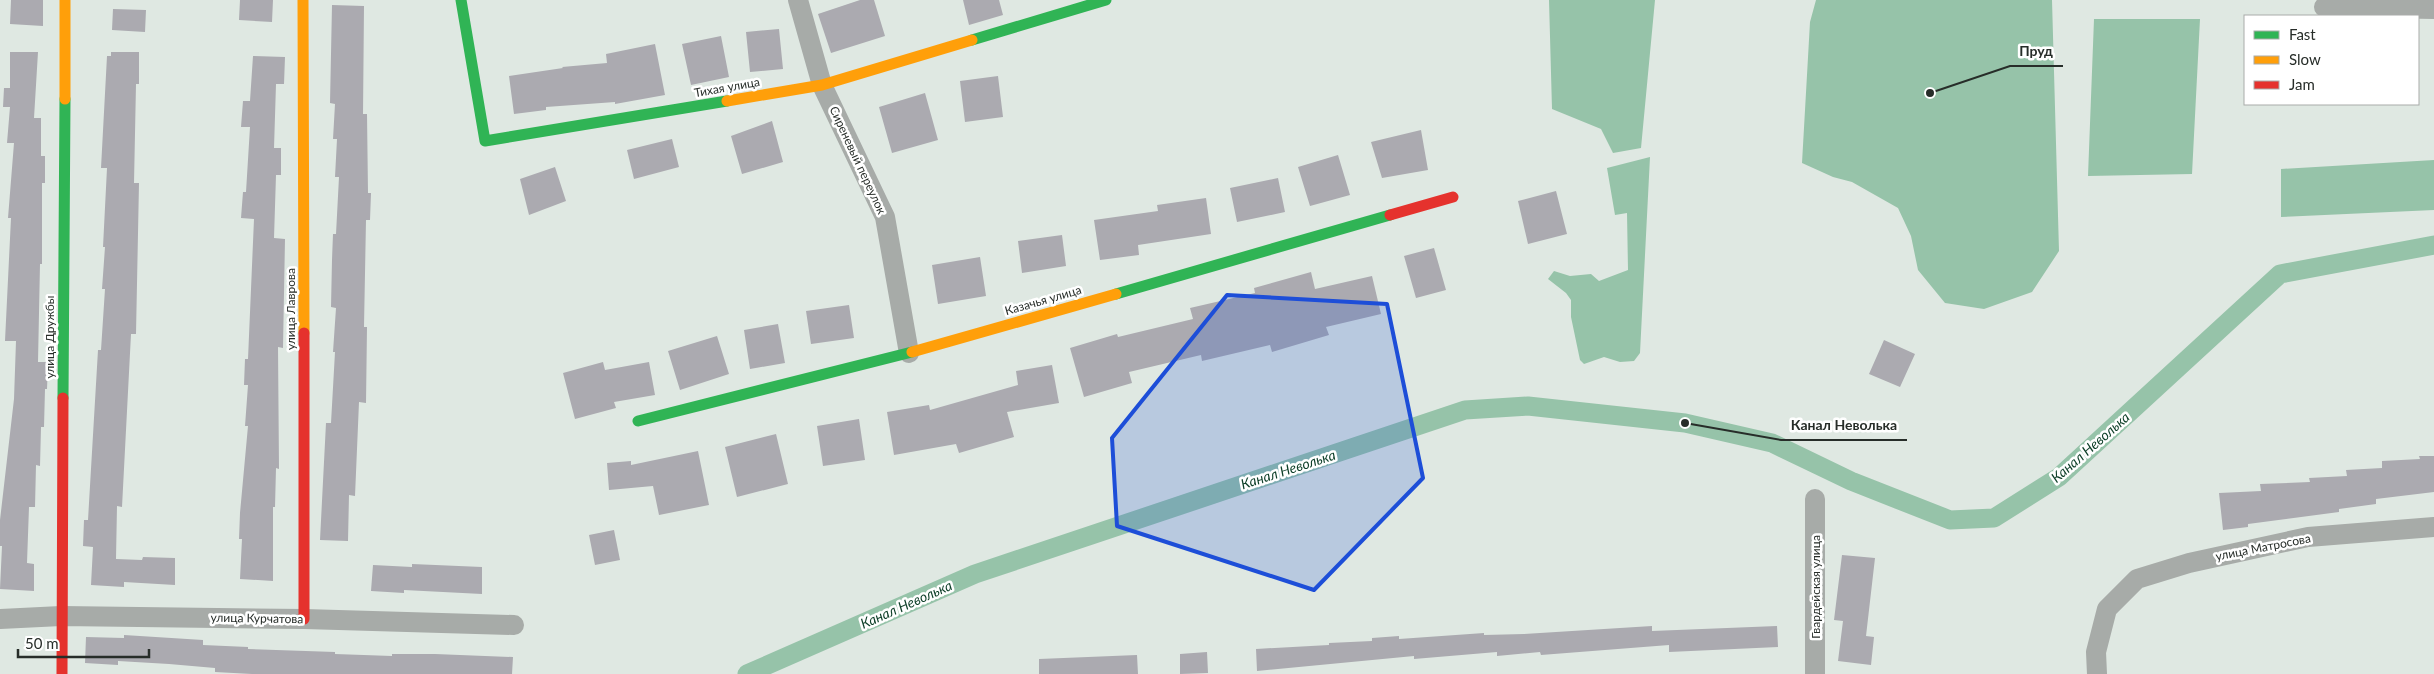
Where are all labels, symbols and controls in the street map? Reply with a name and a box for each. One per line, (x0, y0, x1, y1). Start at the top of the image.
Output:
legend (2244, 15, 2419, 105)
text: Fast (2289, 25, 2316, 43)
callout: Пруд (2010, 37, 2063, 66)
text: Пруд (2019, 42, 2053, 59)
text: Slow (2289, 50, 2321, 68)
street label: Тихая улица (693, 74, 761, 100)
text: Jam (2289, 75, 2315, 93)
street label: Сиреневый переулок (826, 104, 890, 217)
street label: улица Лаврова (283, 268, 298, 350)
street label: Казачья улица (1003, 282, 1083, 318)
street label: улица Дружбы (42, 296, 57, 378)
water label: Канал Неволька (2047, 408, 2133, 486)
callout: Канал Неволька (1781, 411, 1907, 440)
text: Канал Неволька (1791, 416, 1897, 433)
water label: Канал Неволька (1239, 446, 1337, 492)
street label: улица Матросова (2214, 530, 2312, 564)
street label: Гвардейская улица (1808, 535, 1823, 639)
water label: Канал Неволька (858, 576, 954, 632)
street label: улица Курчатова (211, 610, 304, 626)
scale bar (18, 626, 149, 658)
text: 50 m (25, 634, 59, 652)

